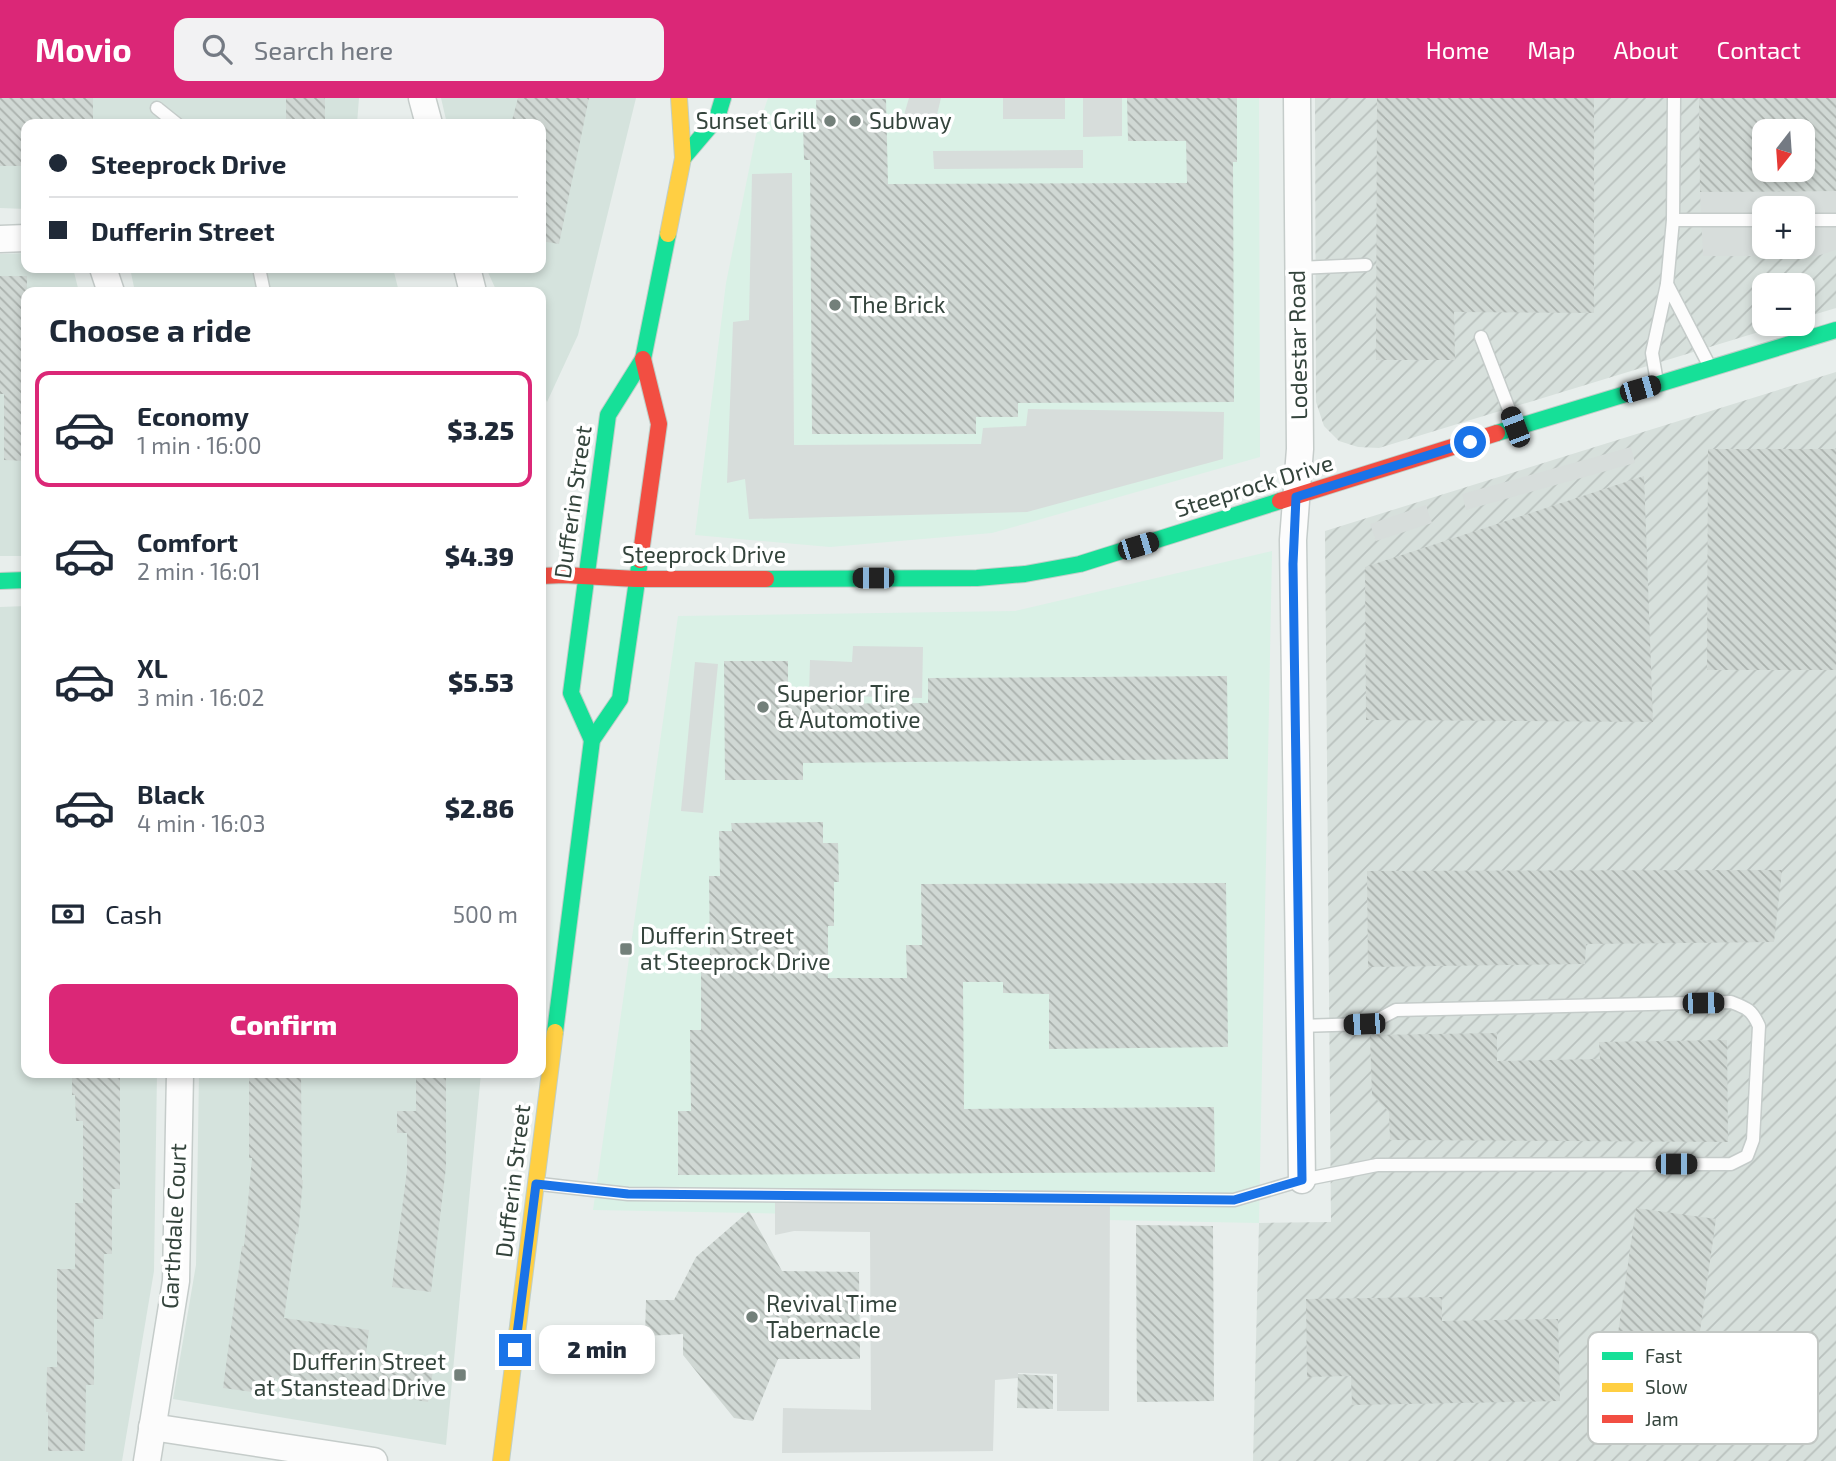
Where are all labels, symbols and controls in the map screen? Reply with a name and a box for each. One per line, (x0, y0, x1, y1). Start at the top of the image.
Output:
search box (174, 18, 664, 81)
text: Movio (35, 29, 132, 69)
icon: search (198, 30, 236, 68)
text: Search here (254, 34, 393, 65)
text: Home (1426, 35, 1489, 64)
text: Map (1527, 35, 1575, 64)
text: About (1613, 35, 1679, 64)
text: Contact (1717, 35, 1801, 64)
place label: Sunset Grill (696, 106, 816, 134)
place label: Subway (869, 106, 952, 134)
marker: Sunset Grill (822, 113, 838, 129)
marker: Subway (847, 113, 863, 129)
north arrow (1752, 119, 1815, 182)
map controls (1752, 119, 1815, 336)
text: Steeprock Drive (91, 148, 286, 179)
button: + (1752, 196, 1815, 259)
text: Dufferin Street (91, 215, 275, 246)
street label: Lodestar Road (1282, 270, 1312, 420)
button: − (1752, 273, 1815, 336)
place label: The Brick (849, 290, 946, 318)
marker: The Brick (827, 297, 843, 313)
text: Choose a ride (49, 310, 252, 348)
car (1617, 373, 1664, 405)
icon: car (53, 398, 116, 461)
text: Economy (137, 400, 249, 431)
car (1498, 404, 1533, 450)
text: $3.25 (447, 414, 514, 445)
street label: Dufferin Street (547, 423, 597, 580)
route start (1454, 426, 1486, 458)
text: 1 min · 16:00 (137, 431, 262, 459)
street label: Steeprock Drive (1171, 448, 1336, 522)
icon: car (53, 524, 116, 587)
text: Comfort (137, 526, 238, 557)
car (1115, 530, 1162, 562)
text: $4.39 (445, 540, 514, 571)
street label: Steeprock Drive (622, 540, 786, 568)
text: 2 min · 16:01 (137, 557, 261, 585)
car (853, 568, 895, 589)
icon: car (53, 650, 116, 713)
text: XL (137, 652, 168, 683)
text: $5.53 (448, 666, 514, 697)
place label: Superior Tire & Automotive (777, 679, 921, 733)
text: 3 min · 16:02 (137, 683, 264, 711)
marker: Superior Tire & Automotive (755, 699, 771, 715)
icon: car (53, 776, 116, 839)
text: Black (137, 778, 205, 809)
text: $2.86 (445, 792, 514, 823)
text: 4 min · 16:03 (137, 809, 266, 837)
icon: cash (49, 895, 87, 933)
text: Cash (105, 898, 162, 929)
text: 500 m (453, 900, 518, 928)
place label: Dufferin Street at Steeprock Drive (640, 921, 831, 975)
marker: Dufferin Street at Steeprock Drive (618, 941, 634, 957)
button: Confirm (49, 984, 518, 1064)
car (1682, 992, 1725, 1014)
car (1343, 1013, 1386, 1035)
street label: Dufferin Street (489, 1102, 535, 1259)
street label: Garthdale Court (155, 1142, 191, 1309)
car (1656, 1154, 1698, 1175)
place label: Revival Time Tabernacle (766, 1289, 897, 1343)
marker: Revival Time Tabernacle (744, 1309, 760, 1325)
callout: 2 min (540, 1326, 655, 1374)
legend (1588, 1332, 1818, 1444)
route end (499, 1334, 531, 1366)
text: 2 min (567, 1335, 627, 1363)
text: Fast (1645, 1344, 1682, 1367)
place label: Dufferin Street at Stanstead Drive (254, 1347, 446, 1401)
marker: Dufferin Street at Stanstead Drive (452, 1367, 468, 1383)
text: Slow (1645, 1375, 1688, 1398)
text: Jam (1645, 1407, 1679, 1430)

